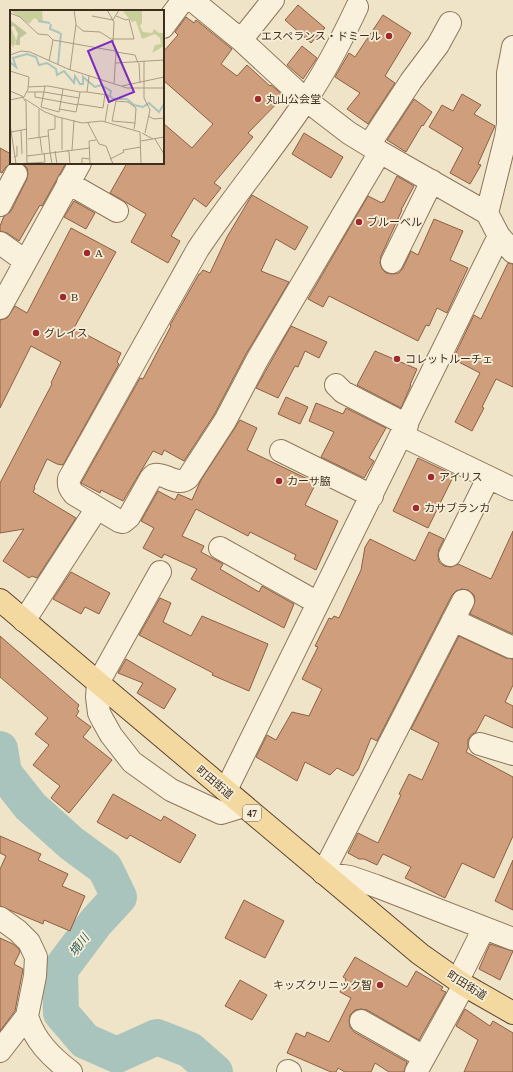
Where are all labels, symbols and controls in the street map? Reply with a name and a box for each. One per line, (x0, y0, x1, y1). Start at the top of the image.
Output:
inset map (10, 10, 164, 164)
place label: エスペランス・ドミール (261, 30, 381, 42)
marker: エスペランス・ドミール (384, 31, 394, 41)
place label: 丸山公会堂 (266, 93, 321, 105)
marker: 丸山公会堂 (253, 94, 263, 104)
place label: ブルーベル (367, 216, 422, 228)
marker: ブルーベル (354, 217, 364, 227)
place label: A (95, 247, 103, 259)
marker: A (82, 248, 92, 258)
place label: B (71, 291, 78, 303)
marker: B (58, 292, 68, 302)
place label: グレイス (44, 327, 88, 339)
marker: グレイス (31, 328, 41, 338)
place label: コレットルーチェ (405, 353, 493, 365)
marker: コレットルーチェ (392, 354, 402, 364)
place label: アイリス (439, 471, 482, 483)
marker: アイリス (426, 472, 436, 482)
place label: カーサ脇 (287, 475, 331, 487)
marker: カーサ脇 (274, 476, 284, 486)
place label: カサブランカ (424, 502, 490, 514)
marker: カサブランカ (411, 503, 421, 513)
street label: 町田街道 (194, 763, 236, 801)
road number: 47 (243, 805, 261, 821)
water label: 境川 (66, 930, 93, 959)
street label: 町田街道 (445, 968, 489, 1002)
place label: キッズクリニック智 (273, 979, 372, 991)
marker: キッズクリニック智 (375, 980, 385, 990)

